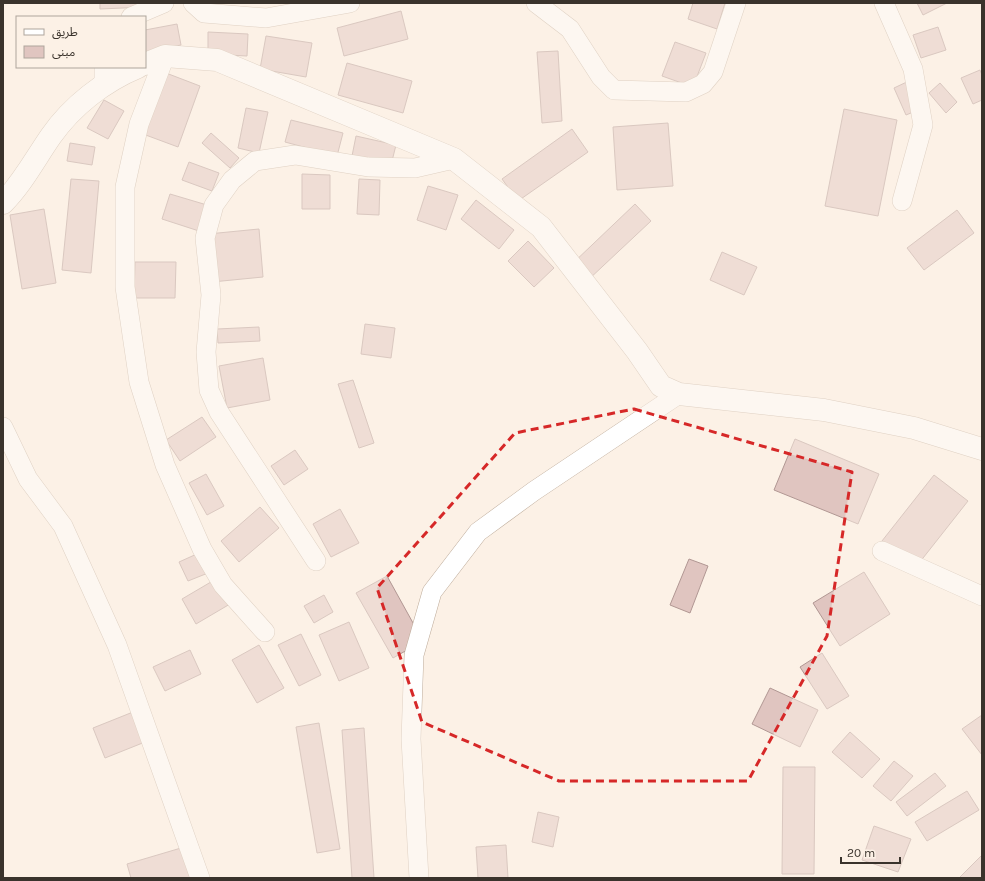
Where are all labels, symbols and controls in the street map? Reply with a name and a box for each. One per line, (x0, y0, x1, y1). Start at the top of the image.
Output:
legend (16, 16, 146, 68)
text: طريق (52, 25, 78, 40)
text: مبنى (52, 45, 75, 59)
scale bar (841, 839, 900, 865)
text: 20 m (847, 846, 875, 860)

